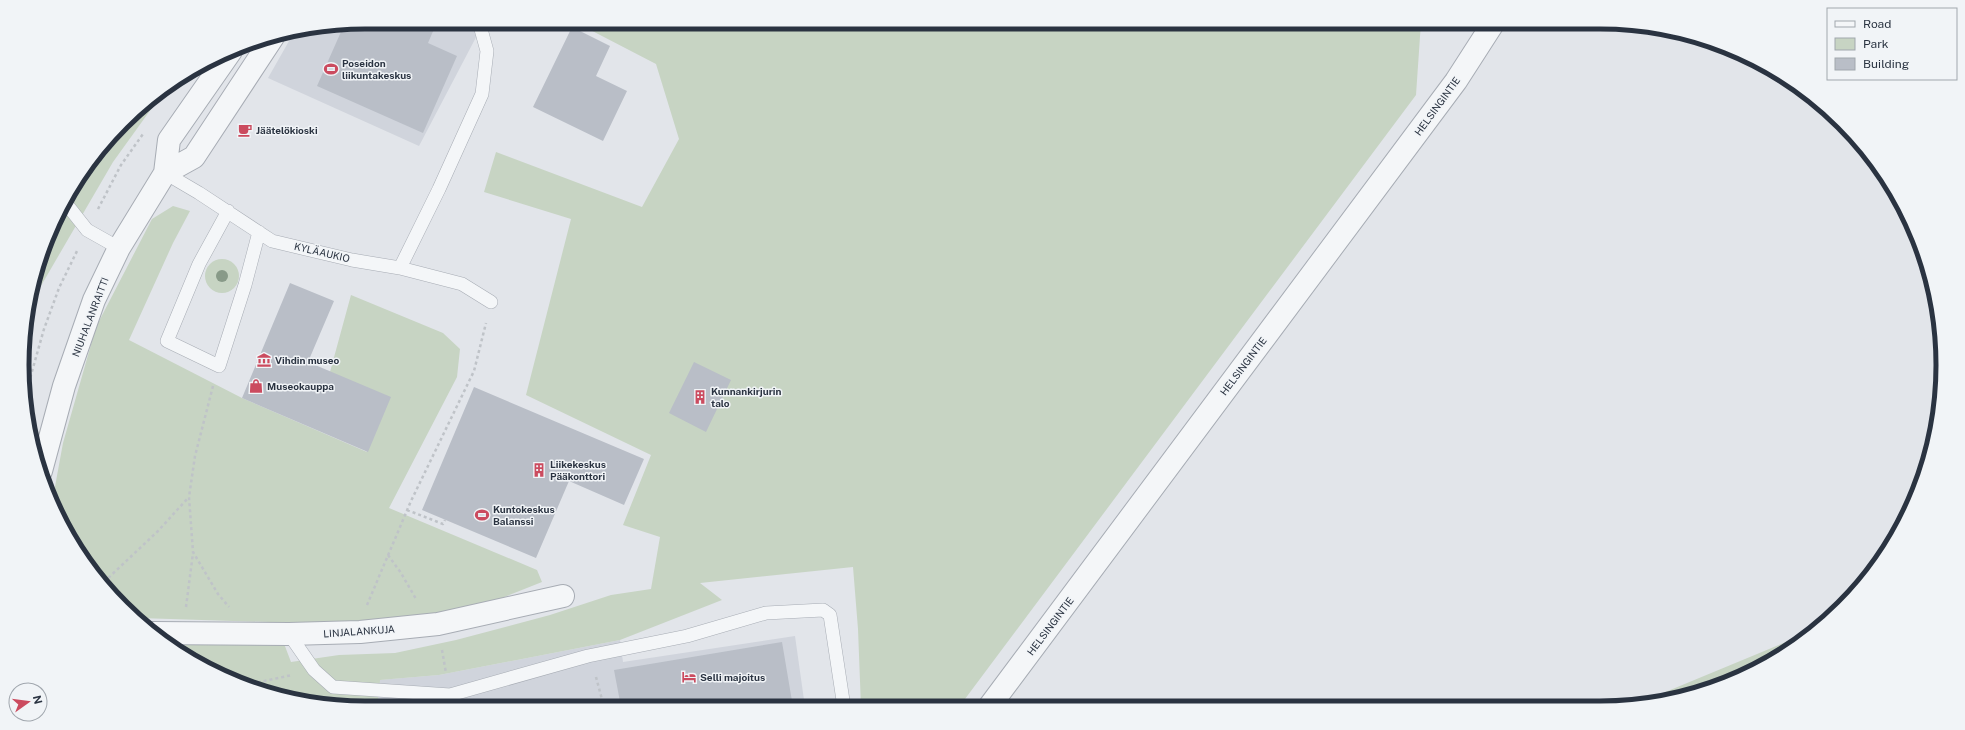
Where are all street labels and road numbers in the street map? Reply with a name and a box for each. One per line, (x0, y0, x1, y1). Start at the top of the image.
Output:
street label: HELSINGINTIE (1412, 74, 1462, 138)
street label: KYLÄAUKIO (293, 240, 351, 264)
street label: NIUHALANRAITTI (69, 275, 111, 359)
street label: HELSINGINTIE (1217, 335, 1269, 397)
street label: HELSINGINTIE (1024, 595, 1076, 657)
street label: LINJALANKUJA (323, 623, 395, 639)

